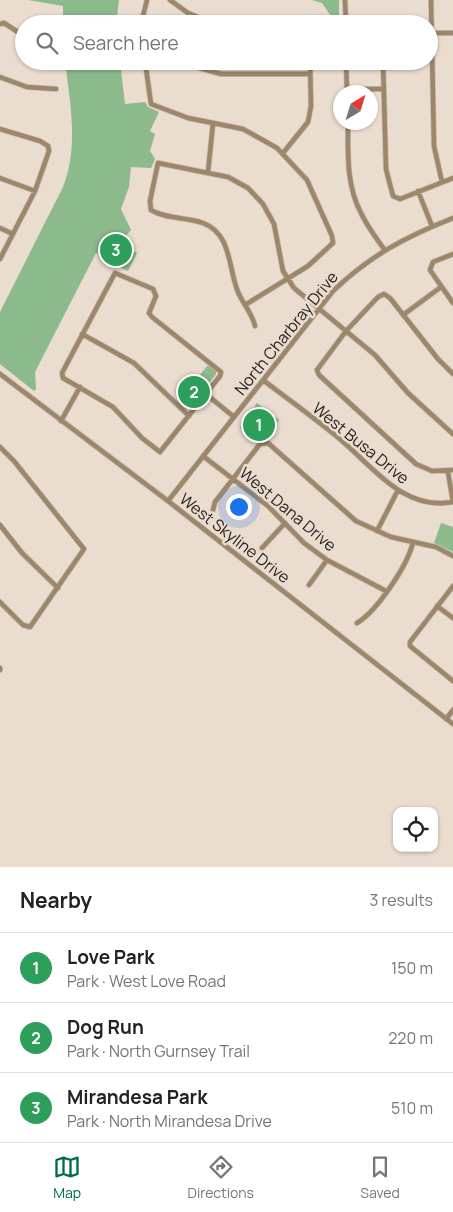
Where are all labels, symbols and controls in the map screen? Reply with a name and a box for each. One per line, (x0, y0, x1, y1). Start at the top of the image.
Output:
search box (15, 15, 438, 70)
icon: search (33, 29, 61, 57)
text: Search here (73, 30, 179, 56)
north arrow (333, 85, 378, 130)
pin: 3 (100, 231, 132, 269)
street label: North Charbray Drive (229, 267, 343, 399)
pin: 2 (178, 373, 210, 411)
street label: West Busa Drive (308, 397, 414, 489)
pin: 1 (243, 406, 275, 444)
street label: West Dana Drive (235, 462, 341, 556)
street label: West Skyline Drive (175, 488, 295, 588)
your location (226, 494, 252, 520)
map controls (393, 807, 438, 852)
button: locate (393, 807, 438, 852)
text: Nearby (20, 886, 92, 914)
text: 3 results (370, 889, 433, 911)
text: Love Park (67, 944, 155, 970)
text: 1 (32, 957, 40, 979)
text: 150 m (391, 957, 433, 979)
text: Park · West Love Road (67, 970, 226, 992)
text: Dog Run (67, 1014, 144, 1040)
text: 2 (31, 1027, 41, 1049)
text: 220 m (388, 1027, 433, 1049)
text: Park · North Gurnsey Trail (67, 1040, 250, 1062)
text: Mirandesa Park (67, 1084, 207, 1110)
text: 3 (31, 1097, 41, 1119)
text: 510 m (391, 1097, 433, 1119)
text: Park · North Mirandesa Drive (67, 1110, 272, 1132)
tab: Map (53, 1153, 81, 1202)
tab: Directions (188, 1153, 254, 1202)
tab: Saved (360, 1153, 400, 1202)

